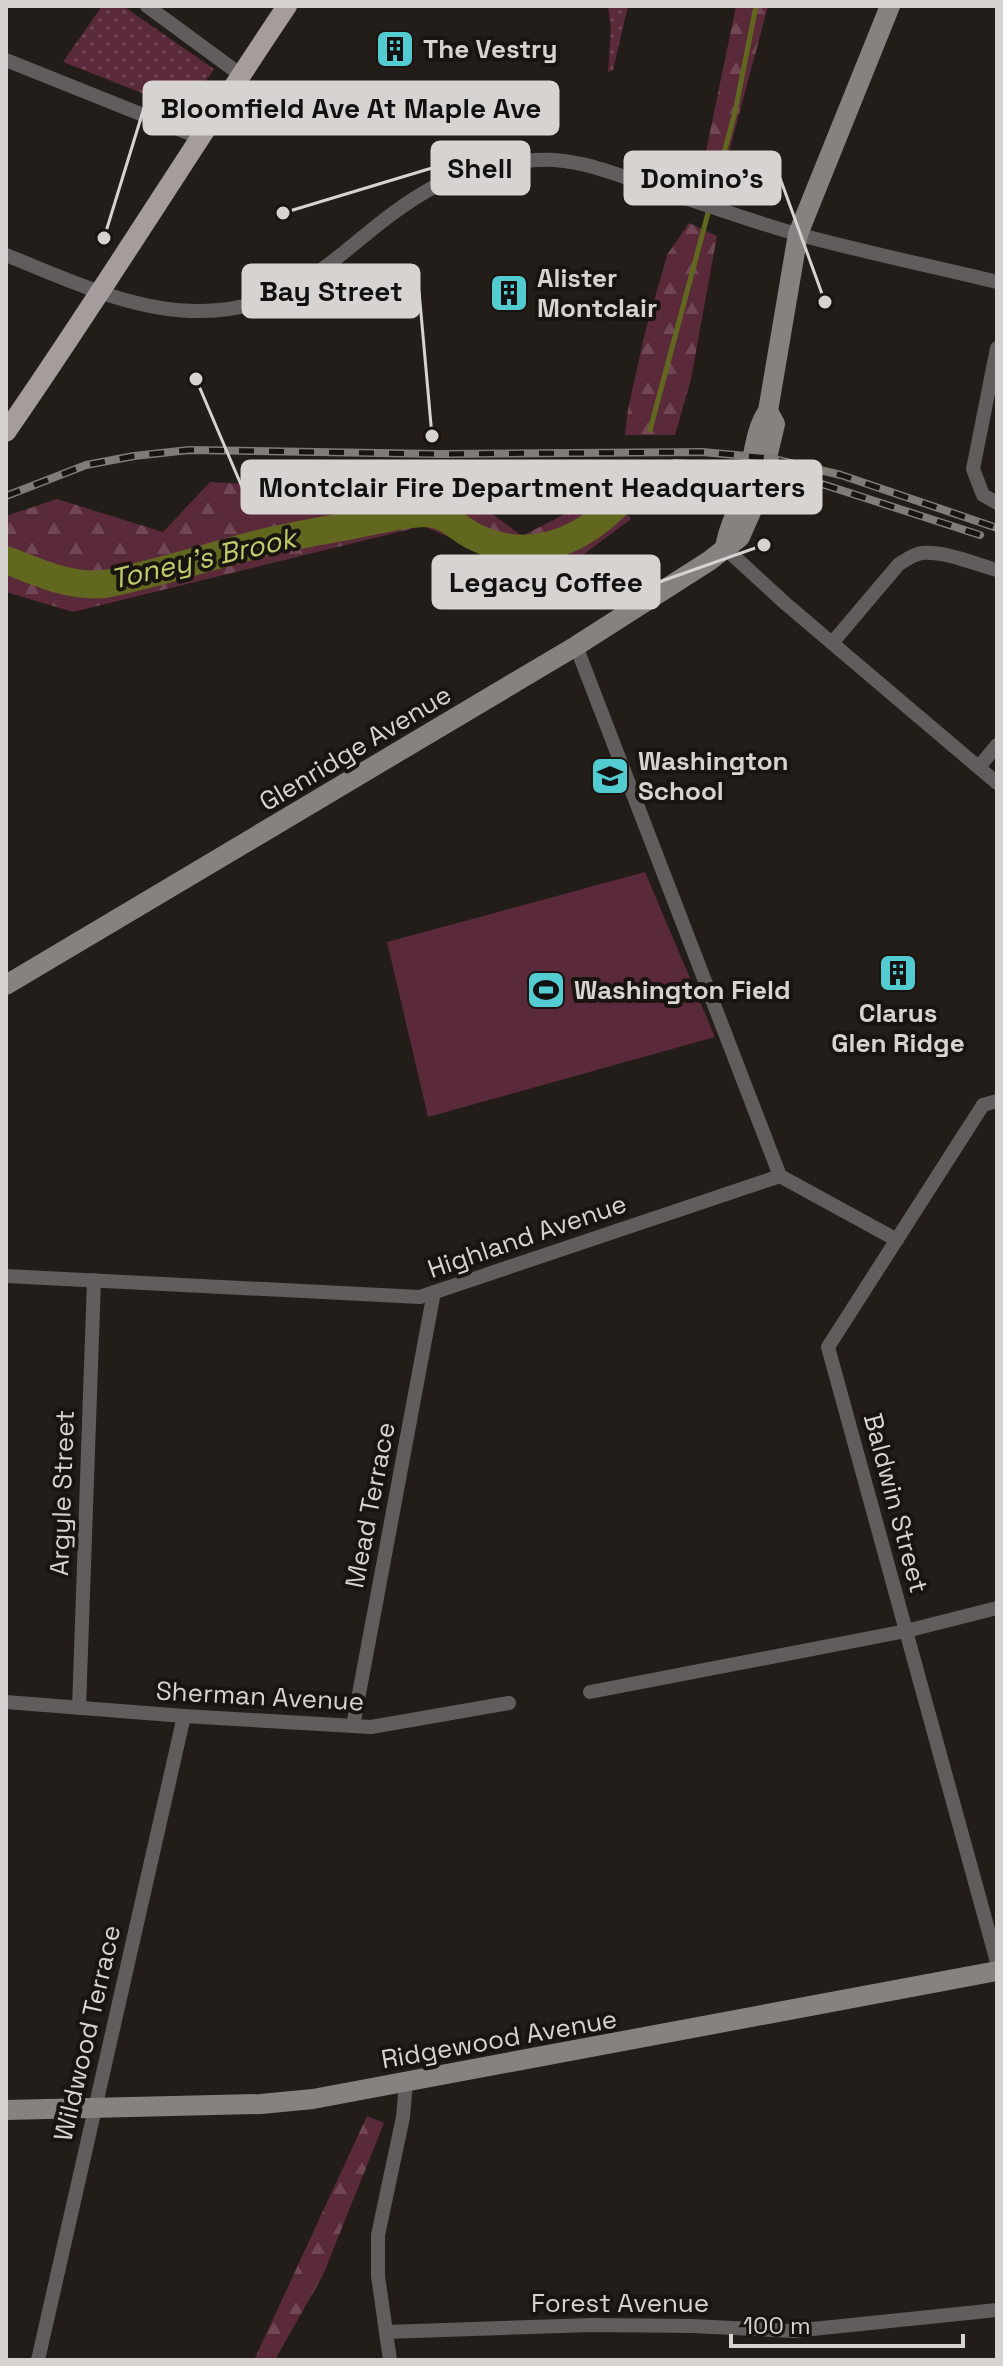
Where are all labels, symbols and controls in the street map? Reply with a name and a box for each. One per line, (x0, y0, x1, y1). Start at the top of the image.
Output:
building icon: The Vestry (374, 28, 416, 70)
place label: The Vestry (423, 32, 557, 66)
callout: Bloomfield Ave At Maple Ave (144, 82, 558, 134)
text: Bloomfield Ave At Maple Ave (161, 90, 541, 126)
callout: Shell (432, 142, 529, 194)
text: Shell (447, 150, 513, 186)
callout: Domino's (625, 152, 780, 204)
text: Domino's (640, 160, 764, 196)
place label: Alister Montclair (537, 261, 657, 325)
callout: Bay Street (243, 265, 419, 317)
building icon: Alister Montclair (488, 272, 530, 314)
text: Bay Street (259, 273, 403, 309)
callout: Montclair Fire Department Headquarters (242, 461, 821, 513)
text: Montclair Fire Department Headquarters (259, 469, 805, 505)
water label: Toney's Brook (107, 519, 302, 597)
callout: Legacy Coffee (433, 556, 659, 608)
text: Legacy Coffee (449, 564, 643, 600)
street label: Glenridge Avenue (253, 677, 457, 819)
place label: Washington School (638, 744, 789, 808)
school or university icon: Washington School (589, 755, 631, 797)
building icon: Clarus Glen Ridge (877, 952, 919, 994)
sports icon: Washington Field (525, 969, 567, 1011)
place label: Washington Field (574, 973, 791, 1007)
place label: Clarus Glen Ridge (831, 996, 965, 1060)
street label: Highland Avenue (423, 1186, 631, 1286)
street label: Argyle Street (42, 1409, 82, 1577)
street label: Baldwin Street (856, 1409, 936, 1597)
street label: Mead Terrace (337, 1419, 403, 1591)
street label: Sherman Avenue (155, 1674, 365, 1718)
street label: Wildwood Terrace (46, 1922, 128, 2144)
street label: Ridgewood Avenue (378, 2002, 620, 2076)
street label: Forest Avenue (531, 2286, 709, 2320)
scale bar (731, 2298, 963, 2348)
text: 100 m (743, 2310, 811, 2341)

